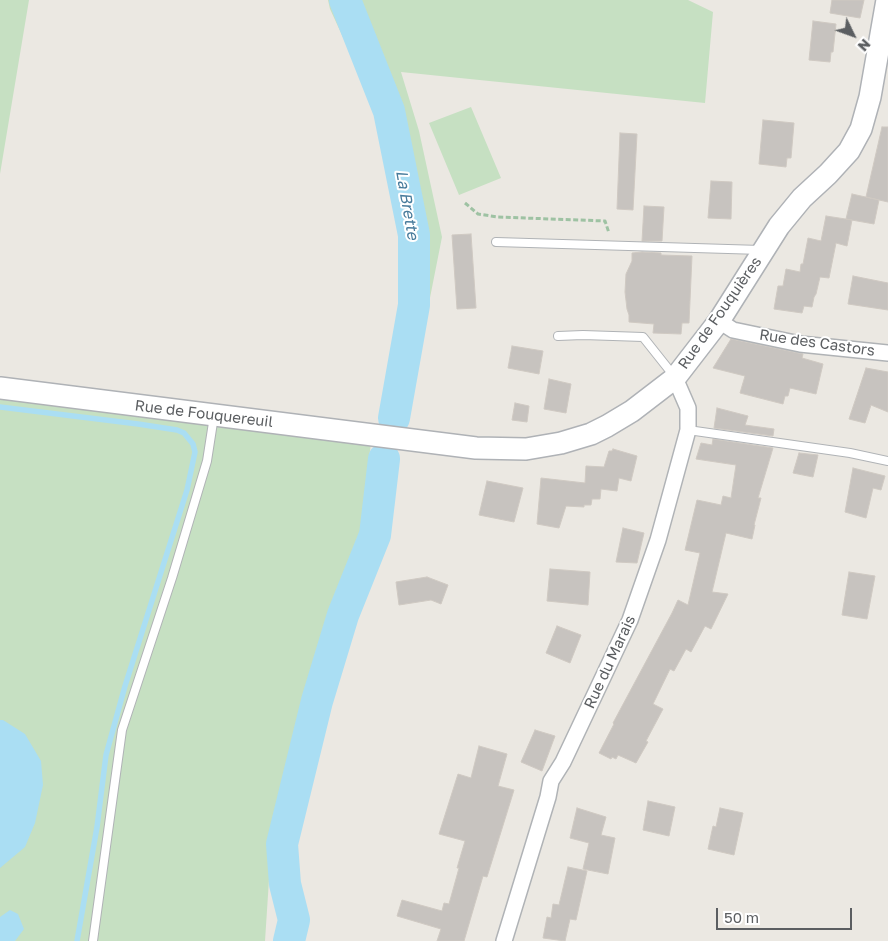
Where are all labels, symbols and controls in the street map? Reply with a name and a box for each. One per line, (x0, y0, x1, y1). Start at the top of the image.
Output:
north arrow (828, 10, 878, 60)
text: N (855, 36, 874, 55)
water label: La Brette (391, 169, 423, 241)
street label: Rue de Fouquières (674, 253, 766, 373)
street label: Rue des Castors (758, 326, 876, 360)
street label: Rue de Fouquereuil (134, 397, 274, 431)
street label: Rue du Marais (581, 612, 639, 712)
scale bar (718, 898, 854, 930)
text: 50 m (724, 908, 759, 926)

